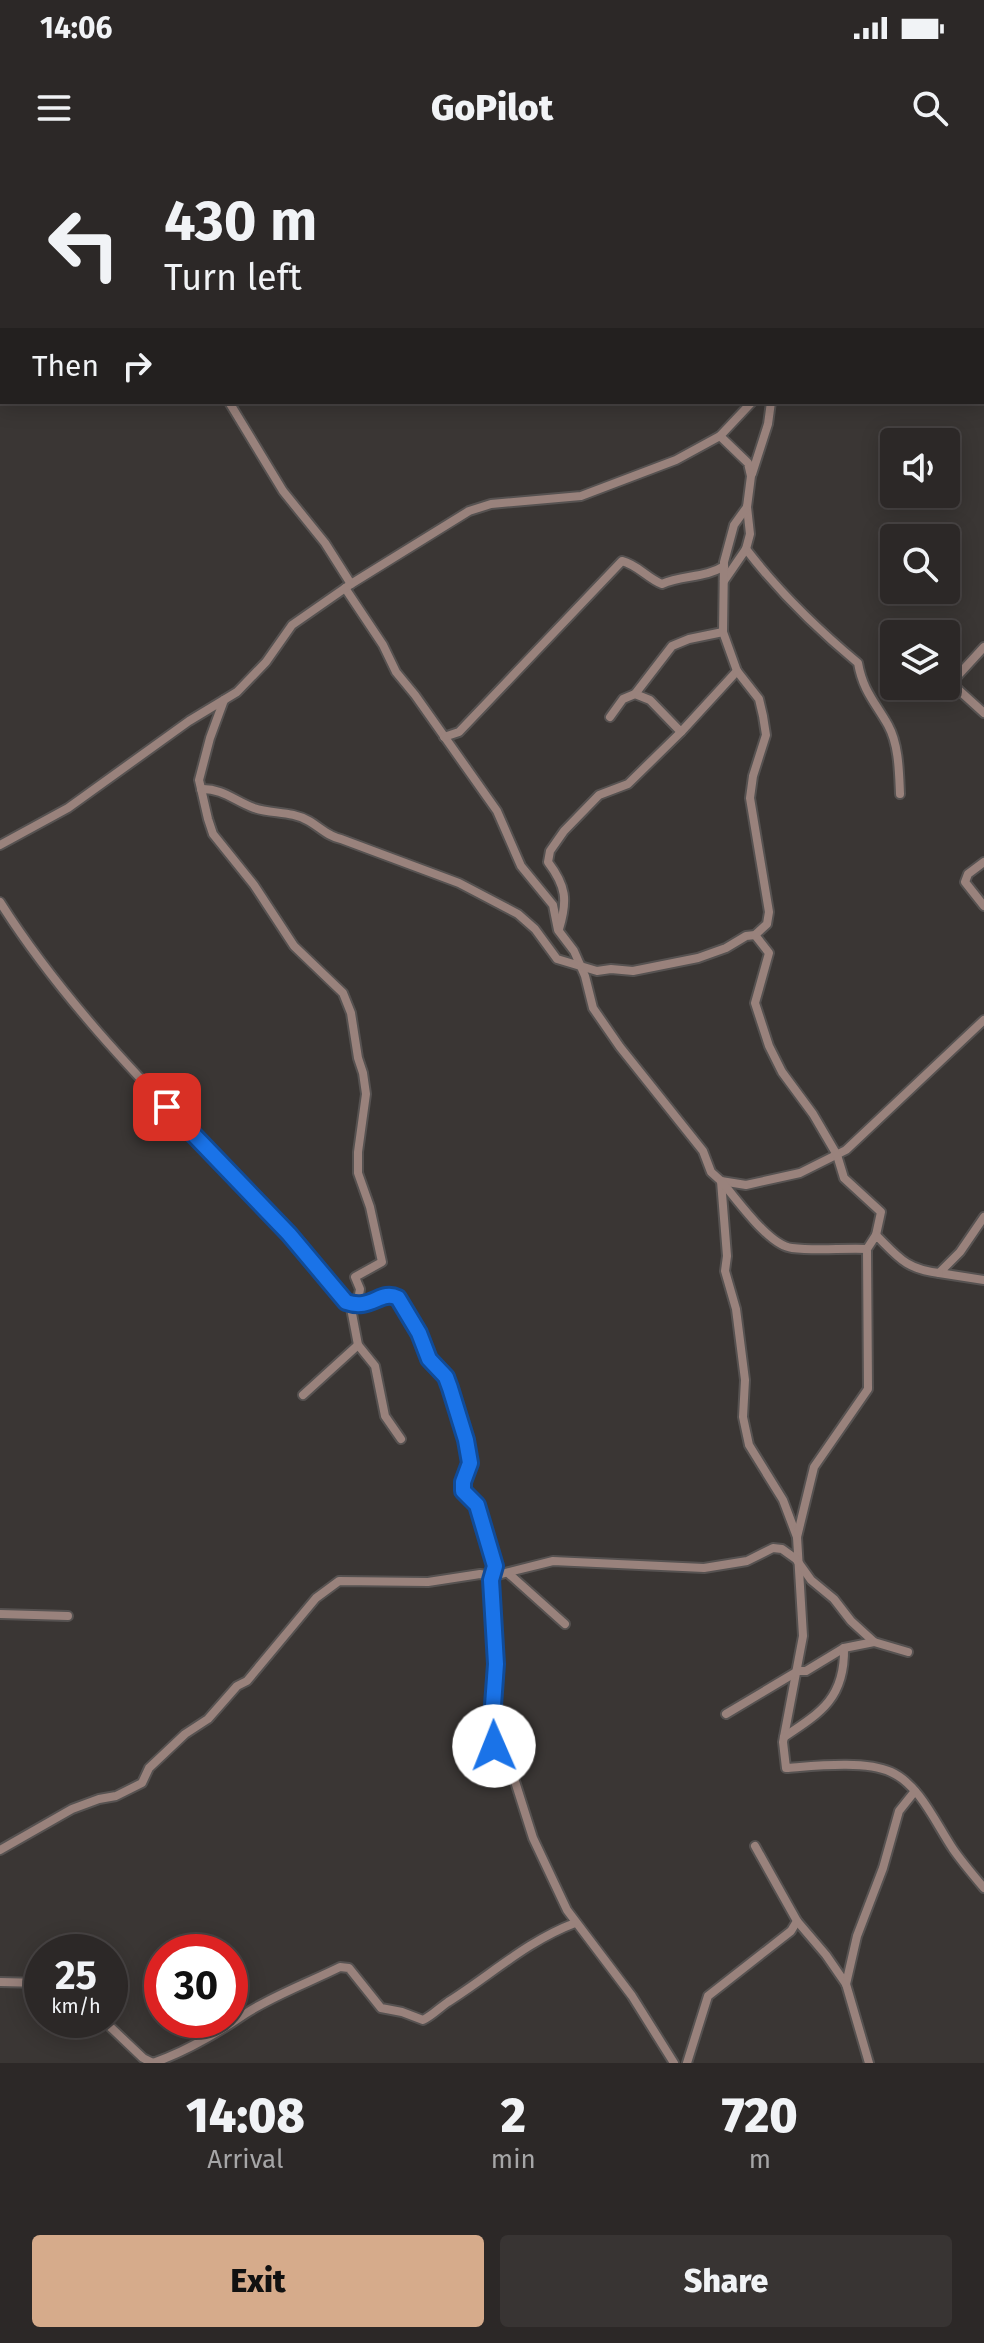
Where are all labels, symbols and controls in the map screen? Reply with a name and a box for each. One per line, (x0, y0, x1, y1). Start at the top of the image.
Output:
text: 14:06 (40, 10, 113, 46)
icon: menu (32, 86, 76, 130)
text: GoPilot (431, 86, 553, 130)
icon: search (908, 86, 952, 130)
text: 430 m (164, 188, 317, 255)
icon: left (32, 192, 136, 296)
text: Turn left (164, 256, 302, 300)
icon: right (115, 344, 159, 388)
text: Then (32, 348, 99, 384)
map controls (880, 428, 960, 700)
button: sound (880, 428, 960, 508)
button: search (880, 524, 960, 604)
button: layers (880, 620, 960, 700)
pin (133, 1073, 201, 1141)
icon: arrive (145, 1085, 189, 1129)
position arrow (452, 1704, 536, 1788)
speed limit sign: 30 (144, 1934, 248, 2038)
text: 25 (55, 1952, 97, 2000)
text: km/h (51, 1994, 101, 2018)
text: 14:08 (186, 2087, 305, 2145)
text: 2 (501, 2087, 526, 2145)
text: 720 (722, 2087, 798, 2145)
text: Arrival (207, 2144, 284, 2175)
text: min (491, 2144, 536, 2175)
text: m (749, 2144, 771, 2175)
button: Exit (32, 2235, 484, 2327)
button: Share (500, 2235, 952, 2327)

